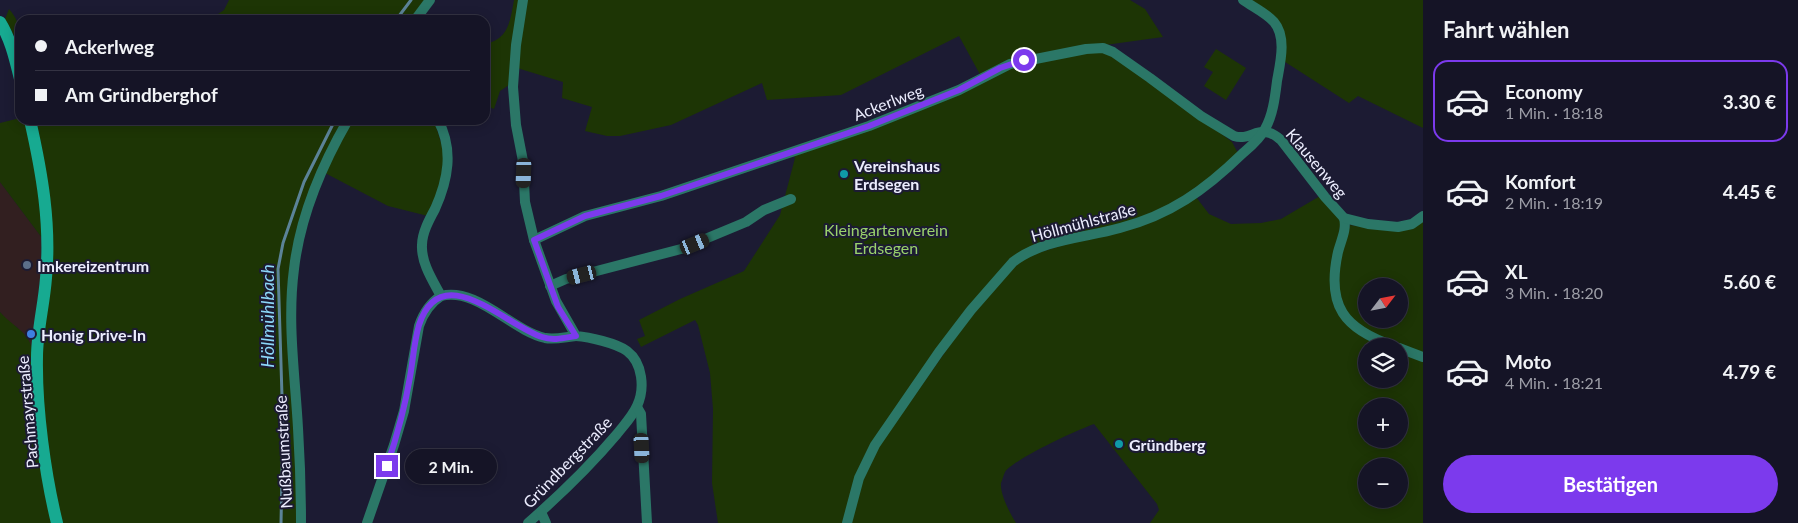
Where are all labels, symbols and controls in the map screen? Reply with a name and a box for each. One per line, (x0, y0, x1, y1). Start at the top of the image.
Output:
text: Fahrt wählen (1443, 16, 1570, 43)
text: Ackerlweg (65, 35, 154, 58)
route start (1013, 49, 1035, 71)
icon: car (1445, 79, 1490, 124)
street label: Ackerlweg (850, 80, 926, 124)
text: Economy (1505, 80, 1583, 103)
text: Am Gründberghof (65, 83, 218, 106)
text: 3.30 € (1723, 90, 1776, 113)
text: 1 Min. · 18:18 (1505, 103, 1603, 122)
street label: Klausenweg (1282, 124, 1352, 202)
place label: Vereinshaus Erdsegen (853, 156, 940, 193)
car (515, 158, 532, 188)
marker: Vereinshaus Erdsegen (838, 168, 850, 180)
icon: car (1445, 169, 1490, 214)
text: Komfort (1505, 170, 1576, 193)
text: 4.45 € (1723, 180, 1776, 203)
text: 2 Min. · 18:19 (1505, 193, 1603, 212)
street label: Höllmühlstraße (1029, 199, 1137, 245)
park label: Kleingartenverein Erdsegen (824, 220, 948, 257)
car (678, 231, 711, 257)
place label: Imkereizentrum (37, 256, 149, 275)
marker: Imkereizentrum (21, 259, 33, 271)
icon: car (1445, 259, 1490, 304)
text: XL (1505, 260, 1528, 283)
water label: Höllmühlbach (256, 264, 278, 368)
car (565, 264, 598, 286)
text: 5.60 € (1723, 270, 1776, 293)
north arrow (1358, 278, 1408, 328)
map controls (1358, 278, 1408, 508)
text: 3 Min. · 18:20 (1505, 283, 1603, 302)
place label: Honig Drive-In (41, 325, 146, 344)
marker: Honig Drive-In (25, 328, 37, 340)
button: layers (1358, 338, 1408, 388)
icon: car (1445, 349, 1490, 394)
text: Moto (1505, 350, 1551, 373)
street label: Pachmayrstraße (13, 355, 41, 469)
text: 4.79 € (1723, 360, 1776, 383)
text: 4 Min. · 18:21 (1505, 373, 1603, 392)
street label: Nußbaumstraße (271, 395, 295, 509)
button: + (1358, 398, 1408, 448)
street label: Gründbergstraße (519, 412, 615, 512)
car (633, 433, 650, 463)
place label: Gründberg (1129, 435, 1206, 454)
marker: Gründberg (1113, 438, 1125, 450)
callout: 2 Min. (404, 448, 497, 484)
route end (376, 455, 398, 477)
button: Bestätigen (1443, 455, 1778, 513)
text: 2 Min. (428, 457, 474, 476)
button: − (1358, 458, 1408, 508)

